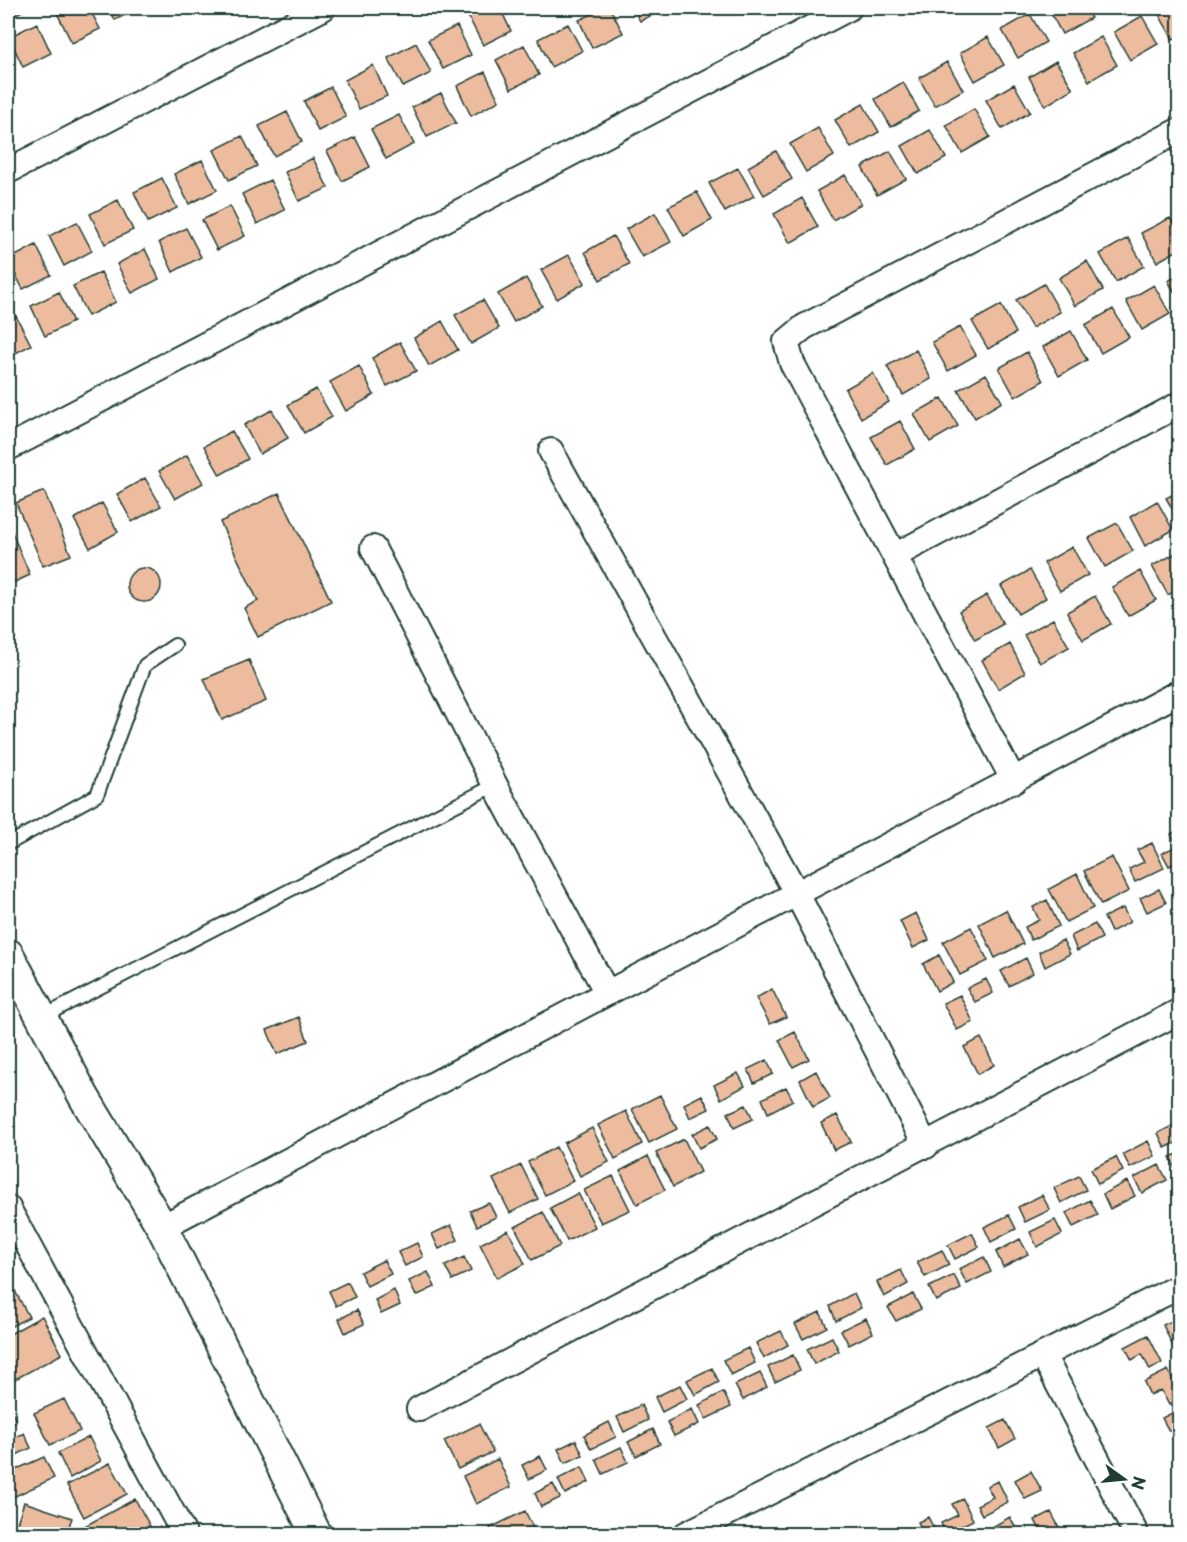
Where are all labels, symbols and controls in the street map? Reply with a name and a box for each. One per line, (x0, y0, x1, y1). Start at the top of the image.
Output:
north arrow (1094, 1449, 1154, 1509)
text: N (1126, 1474, 1153, 1492)

